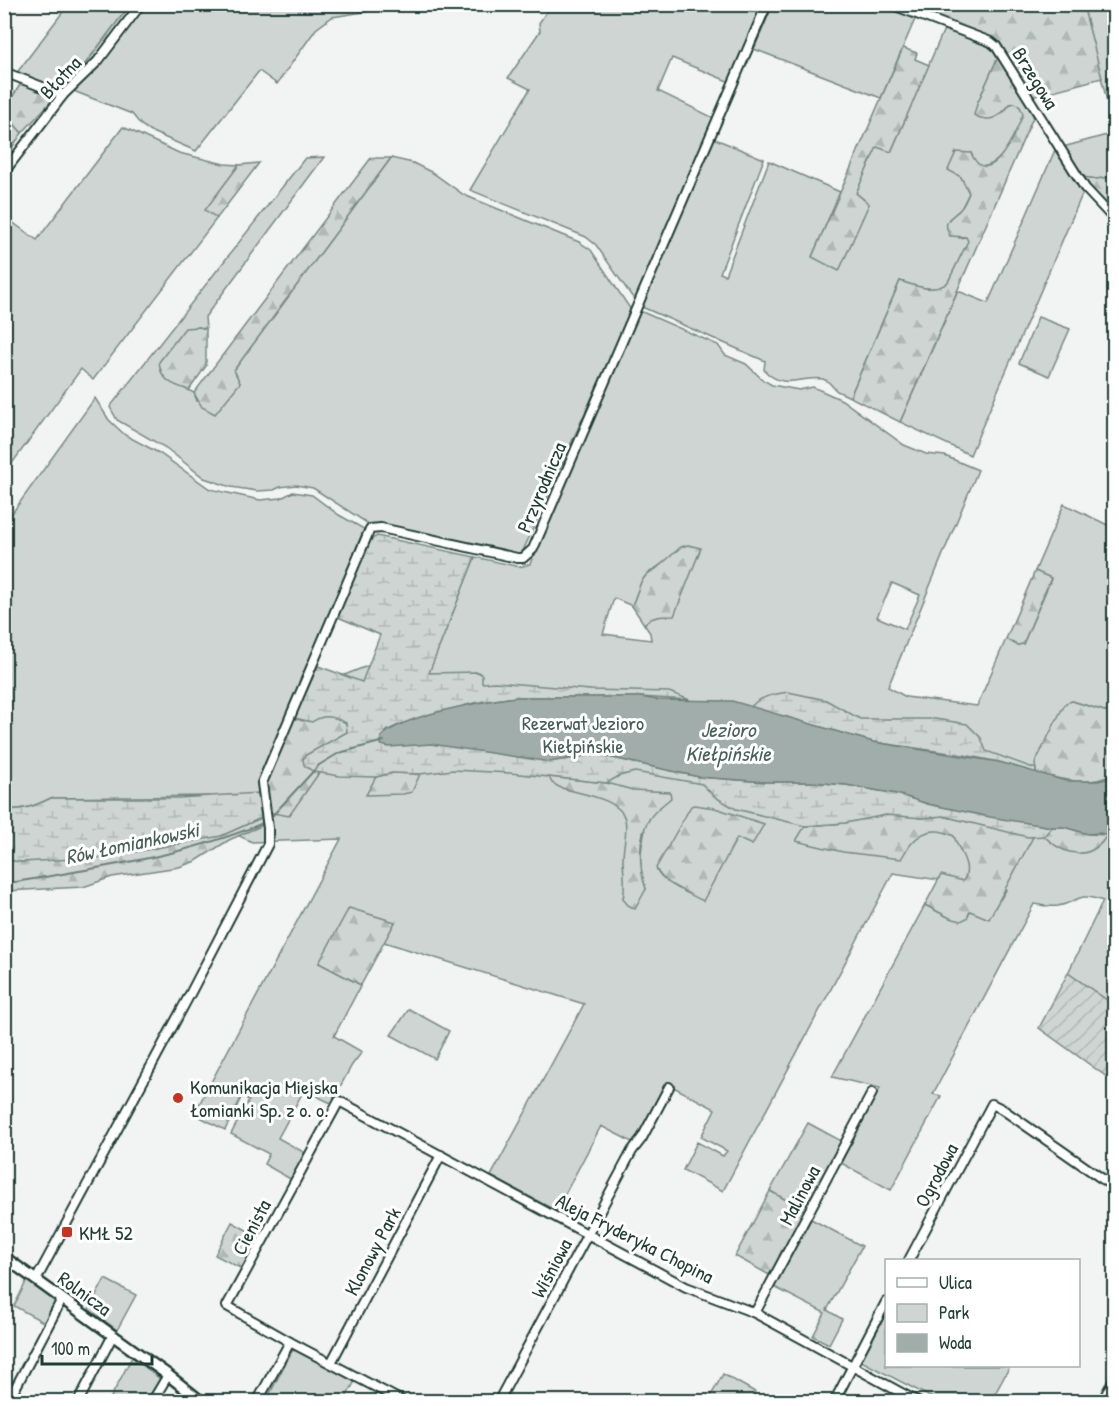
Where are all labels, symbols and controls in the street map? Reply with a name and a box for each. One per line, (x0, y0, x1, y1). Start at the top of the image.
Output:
street label: Brzegowa (1006, 42, 1066, 114)
street label: Błotna (33, 50, 87, 104)
street label: Przyrodnicza (510, 438, 572, 536)
park label: Rezerwat Jezioro Kiełpińskie (522, 709, 644, 759)
water label: Jezioro Kiełpińskie (685, 715, 772, 768)
water label: Rów Łomiankowski (63, 814, 204, 871)
place label: Komunikacja Miejska Łomianki Sp. z o. o. (190, 1073, 338, 1123)
marker: Komunikacja Miejska Łomianki Sp. z o. o. (171, 1091, 185, 1105)
street label: Ogrodowa (908, 1138, 964, 1212)
street label: Malinowa (772, 1160, 826, 1229)
street label: Aleja Fryderyka Chopina (551, 1187, 719, 1290)
street label: Cienista (225, 1194, 277, 1260)
street label: Klonowy Park (337, 1202, 407, 1300)
place label: KMŁ 52 (79, 1219, 133, 1246)
marker: KMŁ 52 (60, 1225, 74, 1239)
street label: Wiśniowa (524, 1234, 578, 1302)
legend (885, 1259, 1080, 1367)
street label: Rolnicza (53, 1264, 117, 1322)
text: Ulica (939, 1270, 972, 1295)
text: Park (939, 1300, 970, 1325)
scale bar (42, 1328, 152, 1366)
text: Woda (939, 1330, 971, 1355)
text: 100 m (51, 1336, 90, 1361)

